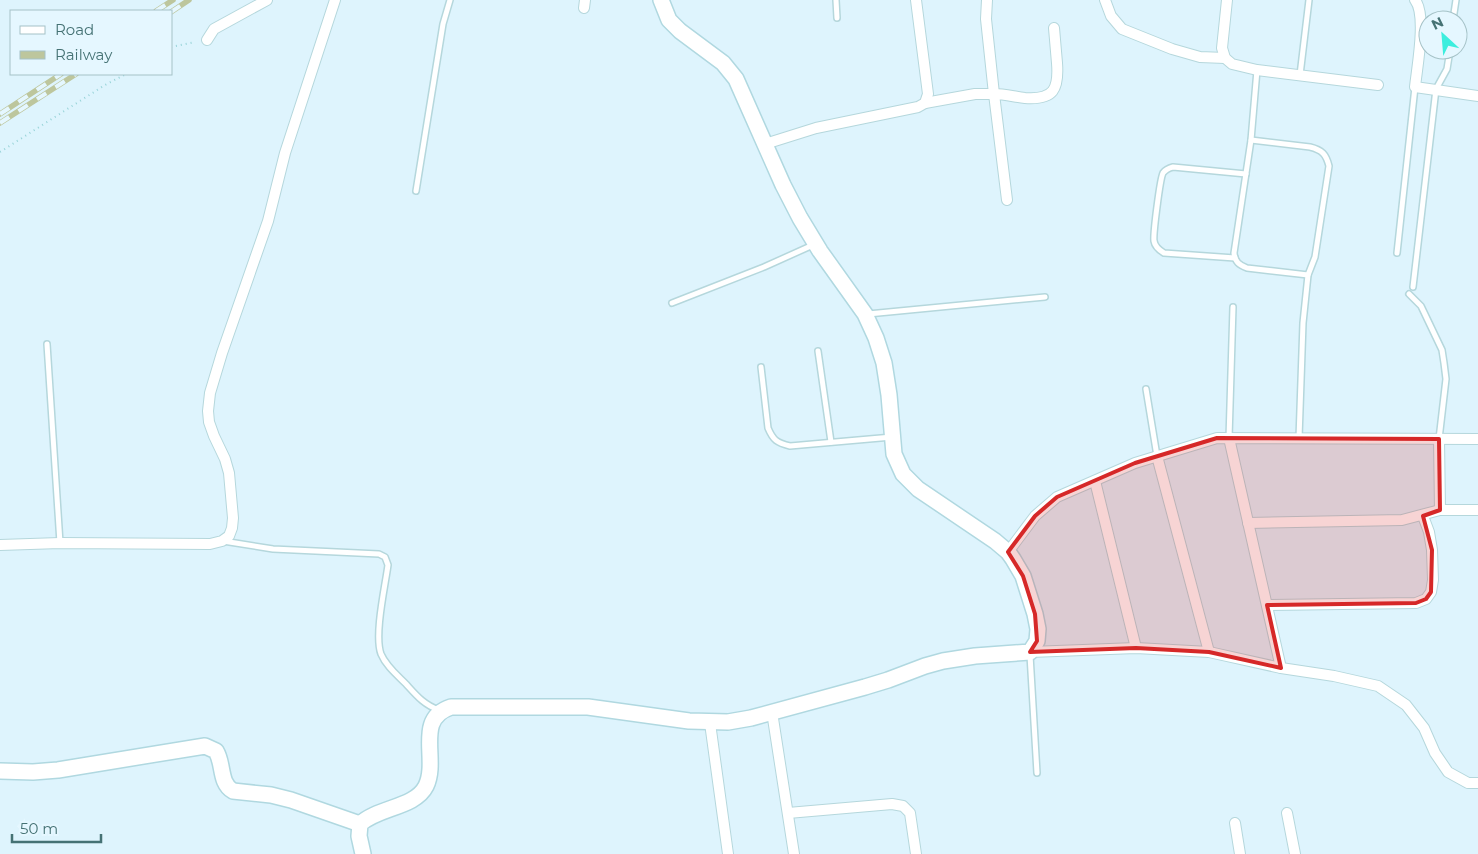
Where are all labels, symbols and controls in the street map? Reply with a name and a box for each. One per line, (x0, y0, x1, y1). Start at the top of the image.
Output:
legend (10, 10, 172, 75)
north arrow (1418, 10, 1468, 60)
text: N (1428, 13, 1446, 34)
text: Road (55, 20, 94, 39)
text: Railway (55, 45, 113, 64)
scale bar (12, 812, 101, 844)
text: 50 m (20, 819, 58, 838)

